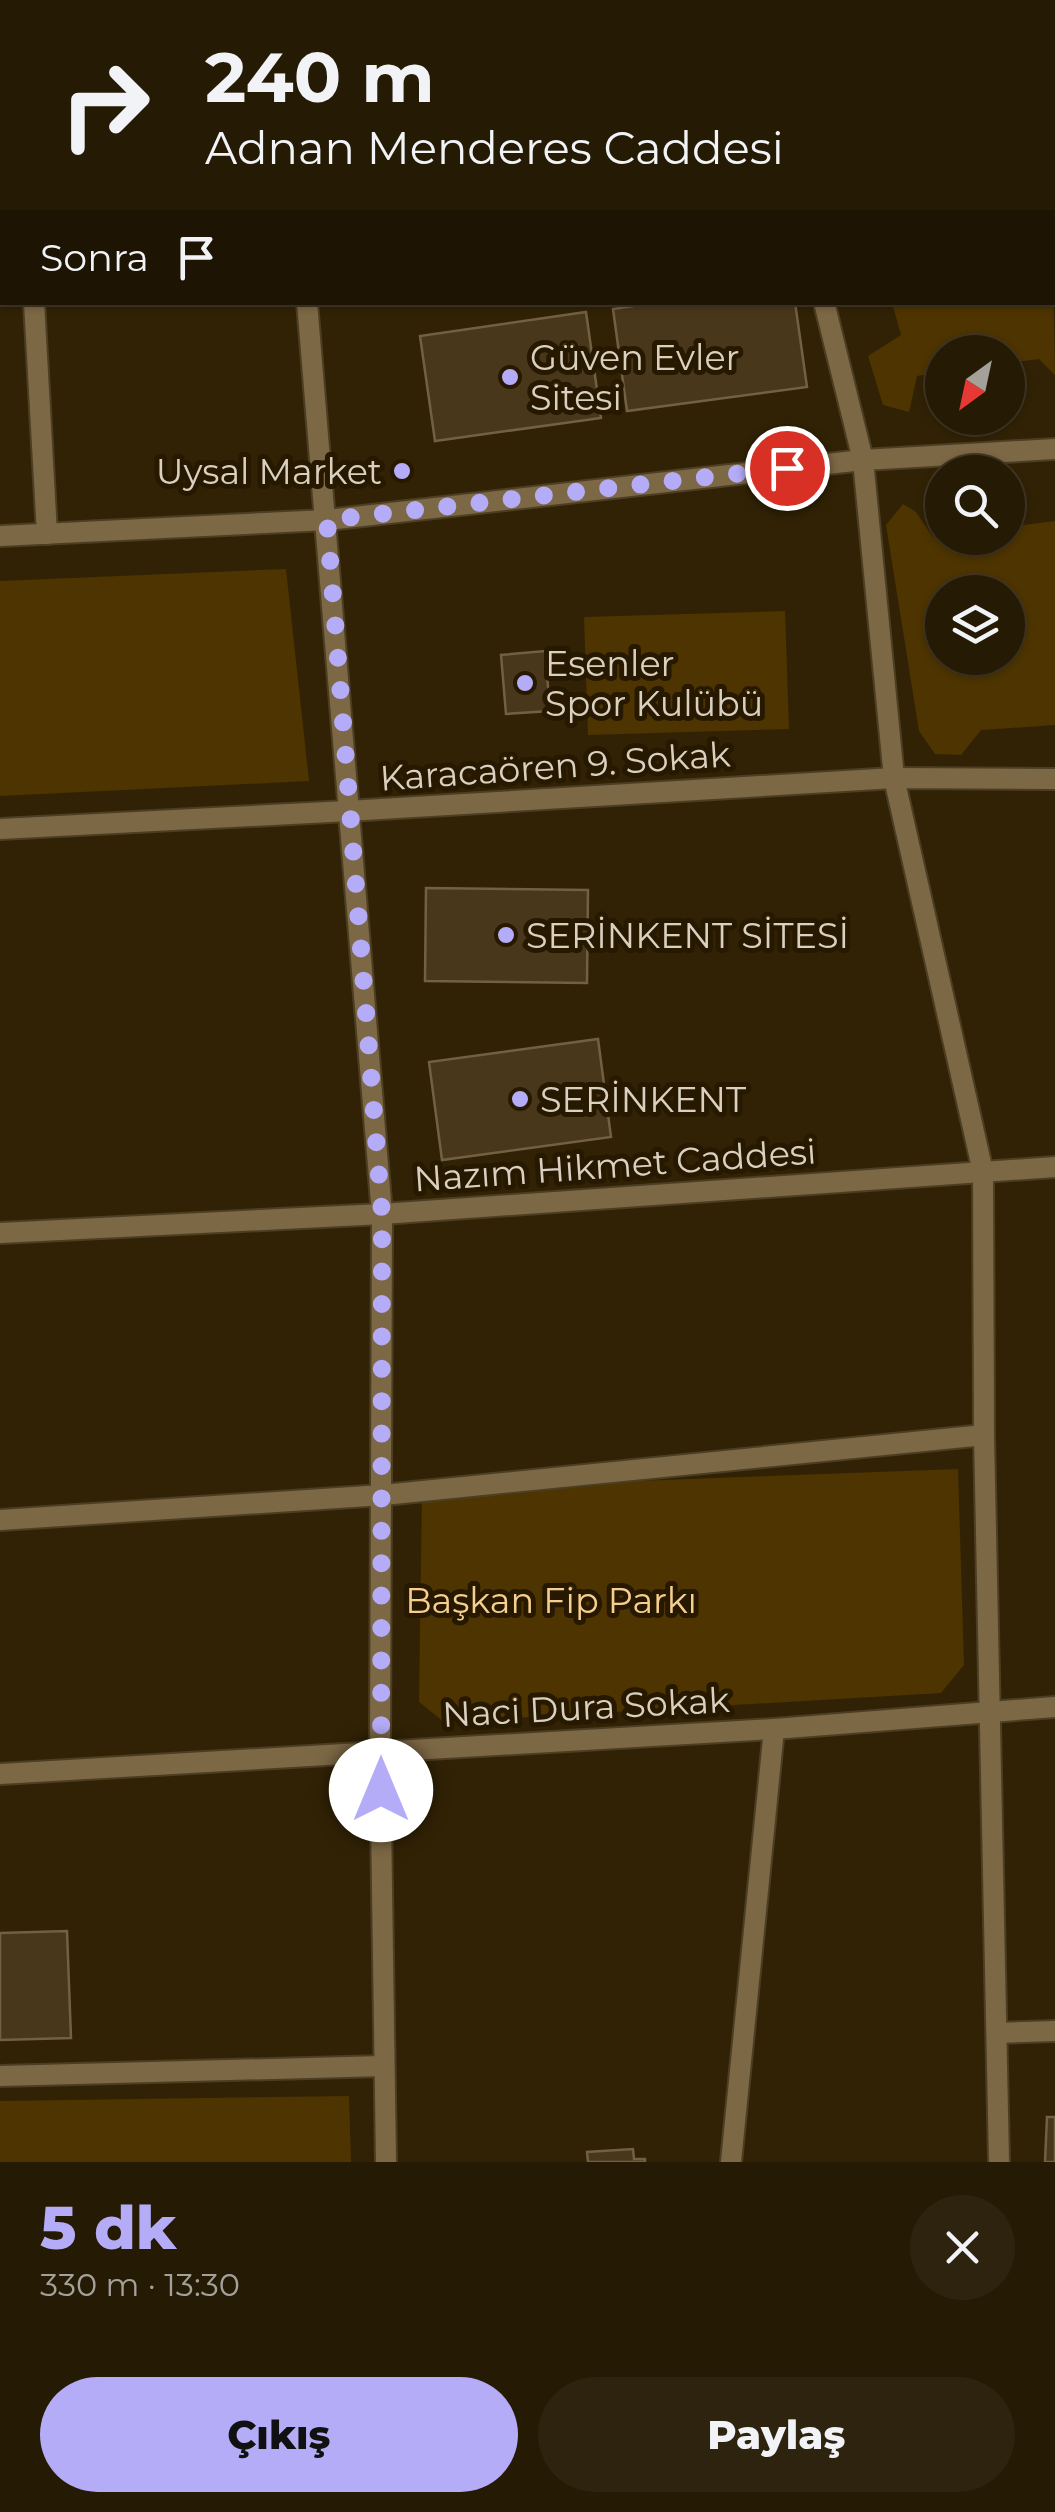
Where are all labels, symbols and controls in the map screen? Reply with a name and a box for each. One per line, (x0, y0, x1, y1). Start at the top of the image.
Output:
text: 240 m (205, 34, 435, 120)
icon: right (40, 40, 170, 170)
text: Adnan Menderes Caddesi (205, 120, 784, 175)
icon: arrive (169, 230, 224, 285)
text: Sonra (40, 234, 149, 281)
north arrow (925, 335, 1025, 435)
map controls (925, 335, 1025, 675)
place label: Güven Evler Sitesi (530, 336, 740, 419)
marker: Güven Evler Sitesi (499, 366, 521, 388)
pin (745, 426, 830, 511)
icon: arrive (760, 441, 815, 496)
place label: Uysal Market (156, 450, 382, 493)
button: search (925, 455, 1025, 555)
marker: Uysal Market (391, 460, 413, 482)
button: layers (925, 575, 1025, 675)
place label: Esenler Spor Kulübü (545, 642, 763, 725)
marker: Esenler Spor Kulübü (514, 672, 536, 694)
street label: Karacaören 9. Sokak (378, 732, 732, 800)
place label: SERİNKENT SİTESİ (526, 914, 849, 957)
marker: SERİNKENT SİTESİ (495, 924, 517, 946)
place label: SERİNKENT (540, 1078, 746, 1121)
marker: SERİNKENT (509, 1088, 531, 1110)
street label: Nazım Hikmet Caddesi (412, 1129, 818, 1201)
park label: Başkan Fip Parkı (405, 1579, 697, 1622)
street label: Naci Dura Sokak (441, 1678, 731, 1736)
position arrow (329, 1738, 433, 1842)
text: 5 dk (40, 2191, 176, 2264)
button: close (910, 2195, 1015, 2300)
text: 330 m · 13:30 (40, 2265, 240, 2304)
button: Çıkış (40, 2377, 518, 2492)
button: Paylaş (538, 2377, 1015, 2492)

